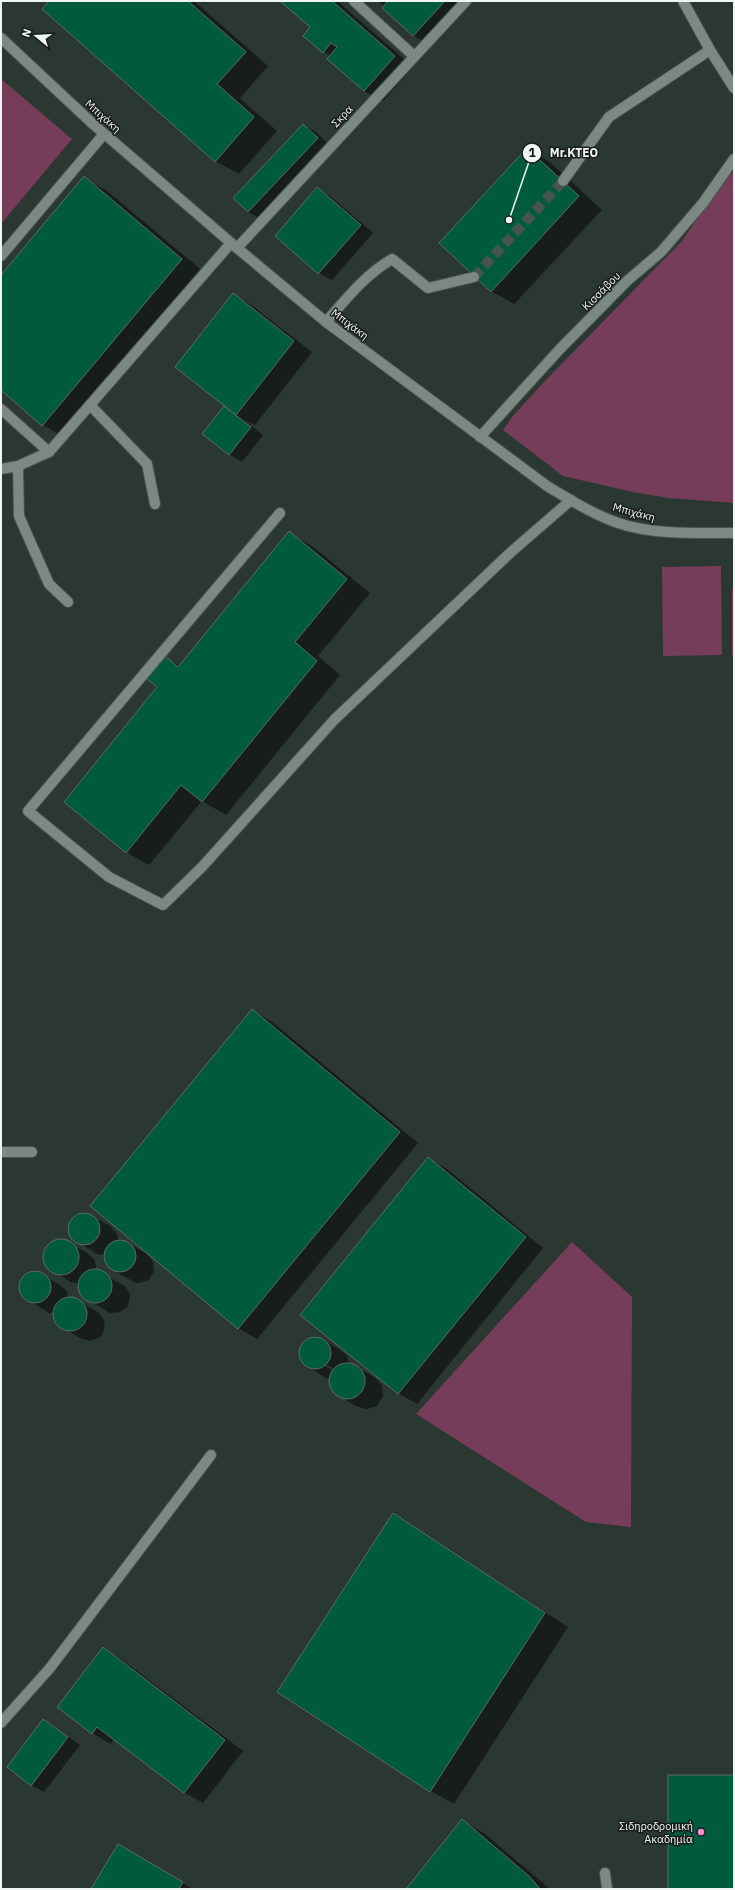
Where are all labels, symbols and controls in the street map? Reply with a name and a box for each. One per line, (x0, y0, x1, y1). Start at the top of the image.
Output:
north arrow (16, 16, 56, 56)
text: N (19, 27, 34, 39)
street label: Μπιχάκη (82, 96, 124, 136)
street label: Σκρα (328, 102, 356, 130)
callout: Mr.KTEO (522, 141, 606, 165)
text: 1 (528, 145, 536, 160)
text: Mr.KTEO (550, 145, 598, 160)
street label: Κισσάβου (579, 269, 623, 313)
street label: Μπιχάκη (329, 305, 371, 343)
street label: Μπιχάκη (611, 500, 657, 524)
place label: Σιδηροδρομική Ακαδημία (619, 1819, 693, 1846)
marker: Σιδηροδρομική Ακαδημία (696, 1827, 706, 1837)

